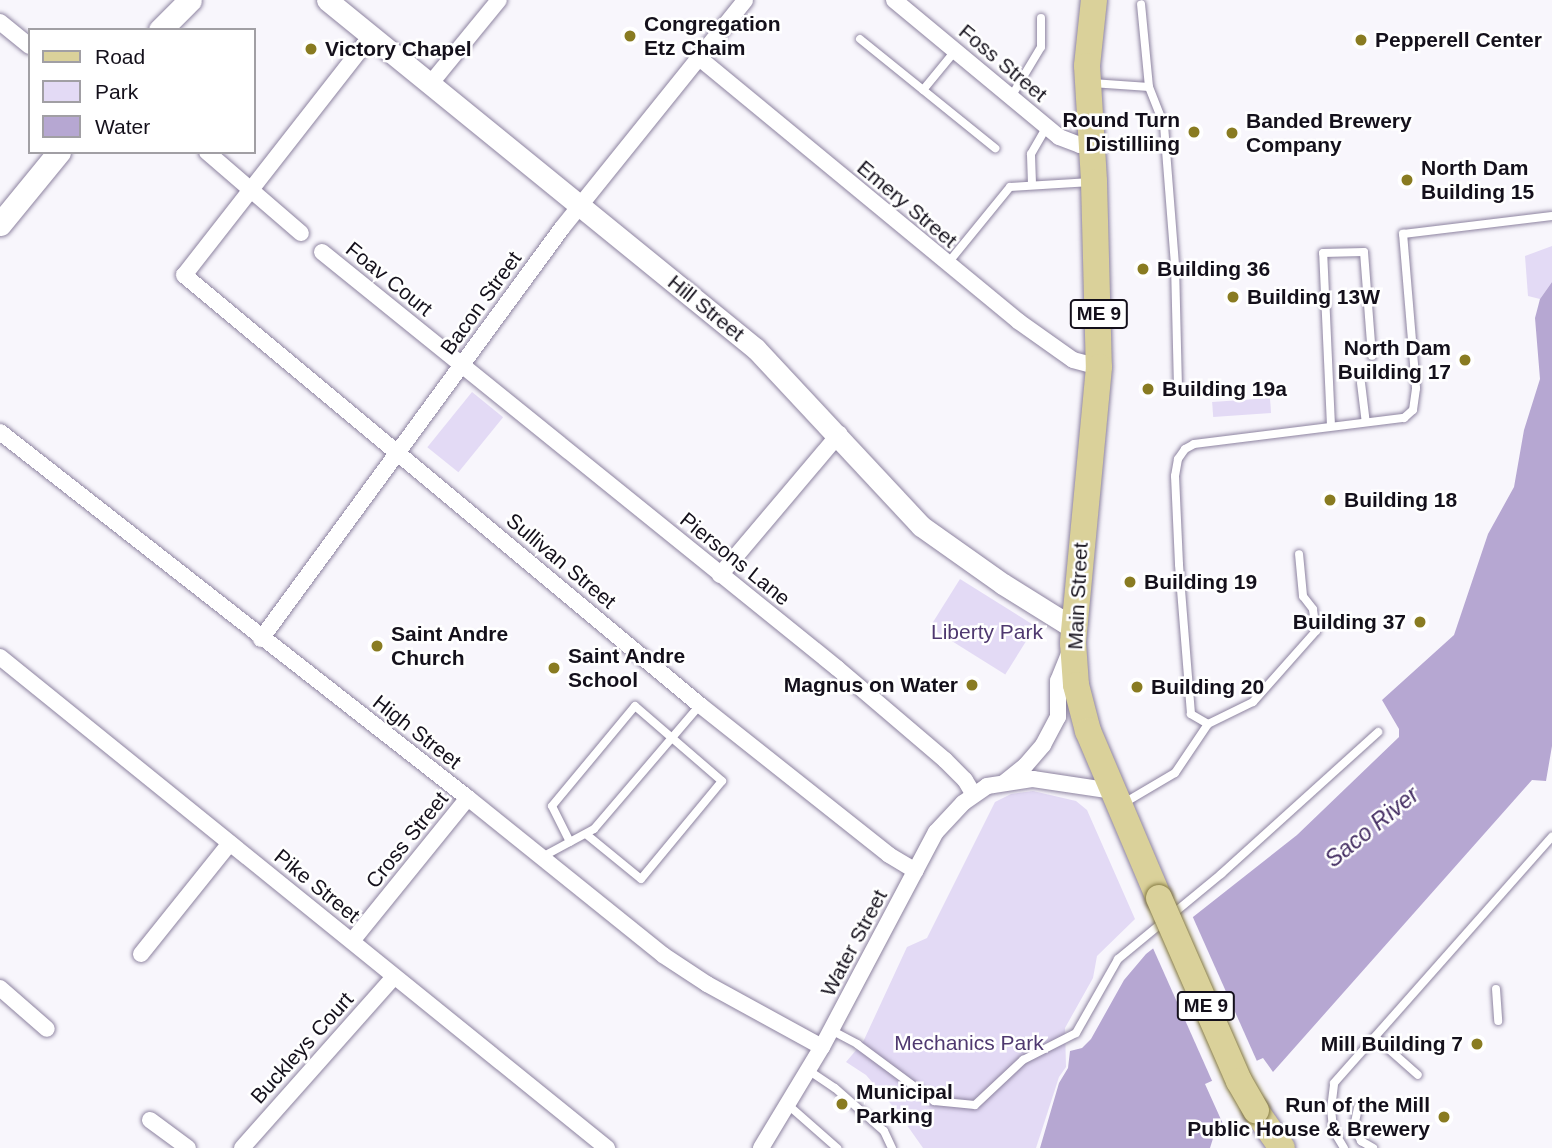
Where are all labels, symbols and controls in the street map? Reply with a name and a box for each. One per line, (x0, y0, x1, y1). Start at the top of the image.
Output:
place label: Congregation Etz Chaim (644, 11, 780, 61)
street label: Foss Street (954, 19, 1052, 107)
place label: Pepperell Center (1375, 27, 1542, 53)
legend (28, 28, 256, 154)
marker: Congregation Etz Chaim (622, 28, 638, 44)
marker: Pepperell Center (1353, 32, 1369, 48)
place label: Victory Chapel (325, 36, 472, 62)
marker: Victory Chapel (303, 41, 319, 57)
text: Road (95, 45, 145, 68)
text: Park (95, 80, 138, 103)
place label: Round Turn Distilliing (1063, 107, 1180, 157)
place label: Banded Brewery Company (1246, 108, 1412, 158)
text: Water (95, 115, 150, 138)
marker: Round Turn Distilliing (1186, 124, 1202, 140)
marker: Banded Brewery Company (1224, 125, 1240, 141)
street label: Emery Street (852, 155, 962, 253)
place label: North Dam Building 15 (1421, 155, 1534, 205)
marker: North Dam Building 15 (1399, 172, 1415, 188)
street label: Foav Court (341, 237, 437, 321)
street label: Bacon Street (435, 246, 527, 360)
place label: Building 36 (1157, 256, 1270, 282)
marker: Building 36 (1135, 261, 1151, 277)
street label: Hill Street (663, 270, 749, 346)
place label: Building 13W (1247, 284, 1380, 310)
marker: Building 13W (1225, 289, 1241, 305)
road number: ME 9 (1069, 298, 1129, 330)
place label: North Dam Building 17 (1338, 335, 1451, 385)
marker: North Dam Building 17 (1457, 352, 1473, 368)
place label: Building 19a (1162, 376, 1287, 402)
marker: Building 19a (1140, 381, 1156, 397)
place label: Building 18 (1344, 487, 1457, 513)
marker: Building 18 (1322, 492, 1338, 508)
street label: Piersons Lane (675, 507, 795, 611)
street label: Sullivan Street (501, 508, 621, 614)
street label: Main Street (1063, 542, 1093, 650)
place label: Building 19 (1144, 569, 1257, 595)
marker: Building 19 (1122, 574, 1138, 590)
place label: Building 37 (1293, 609, 1406, 635)
marker: Building 37 (1412, 614, 1428, 630)
park label: Liberty Park (931, 619, 1043, 645)
place label: Saint Andre Church (391, 621, 509, 671)
marker: Saint Andre Church (369, 638, 385, 654)
place label: Saint Andre School (568, 643, 686, 693)
marker: Saint Andre School (546, 660, 562, 676)
place label: Magnus on Water (784, 672, 958, 698)
place label: Building 20 (1151, 674, 1264, 700)
marker: Magnus on Water (964, 677, 980, 693)
marker: Building 20 (1129, 679, 1145, 695)
street label: High Street (368, 690, 466, 774)
water label: Saco River (1320, 781, 1424, 873)
street label: Cross Street (360, 787, 454, 893)
street label: Pike Street (269, 844, 365, 928)
street label: Water Street (815, 885, 893, 1001)
street label: Buckleys Court (245, 987, 359, 1109)
road number: ME 9 (1176, 990, 1236, 1022)
park label: Mechanics Park (894, 1030, 1044, 1056)
place label: Mill Building 7 (1321, 1031, 1463, 1057)
marker: Mill Building 7 (1469, 1036, 1485, 1052)
place label: Municipal Parking (856, 1079, 953, 1129)
place label: Run of the Mill Public House & Brewery (1187, 1092, 1430, 1142)
marker: Municipal Parking (834, 1096, 850, 1112)
marker: Run of the Mill Public House & Brewery (1436, 1109, 1452, 1125)

